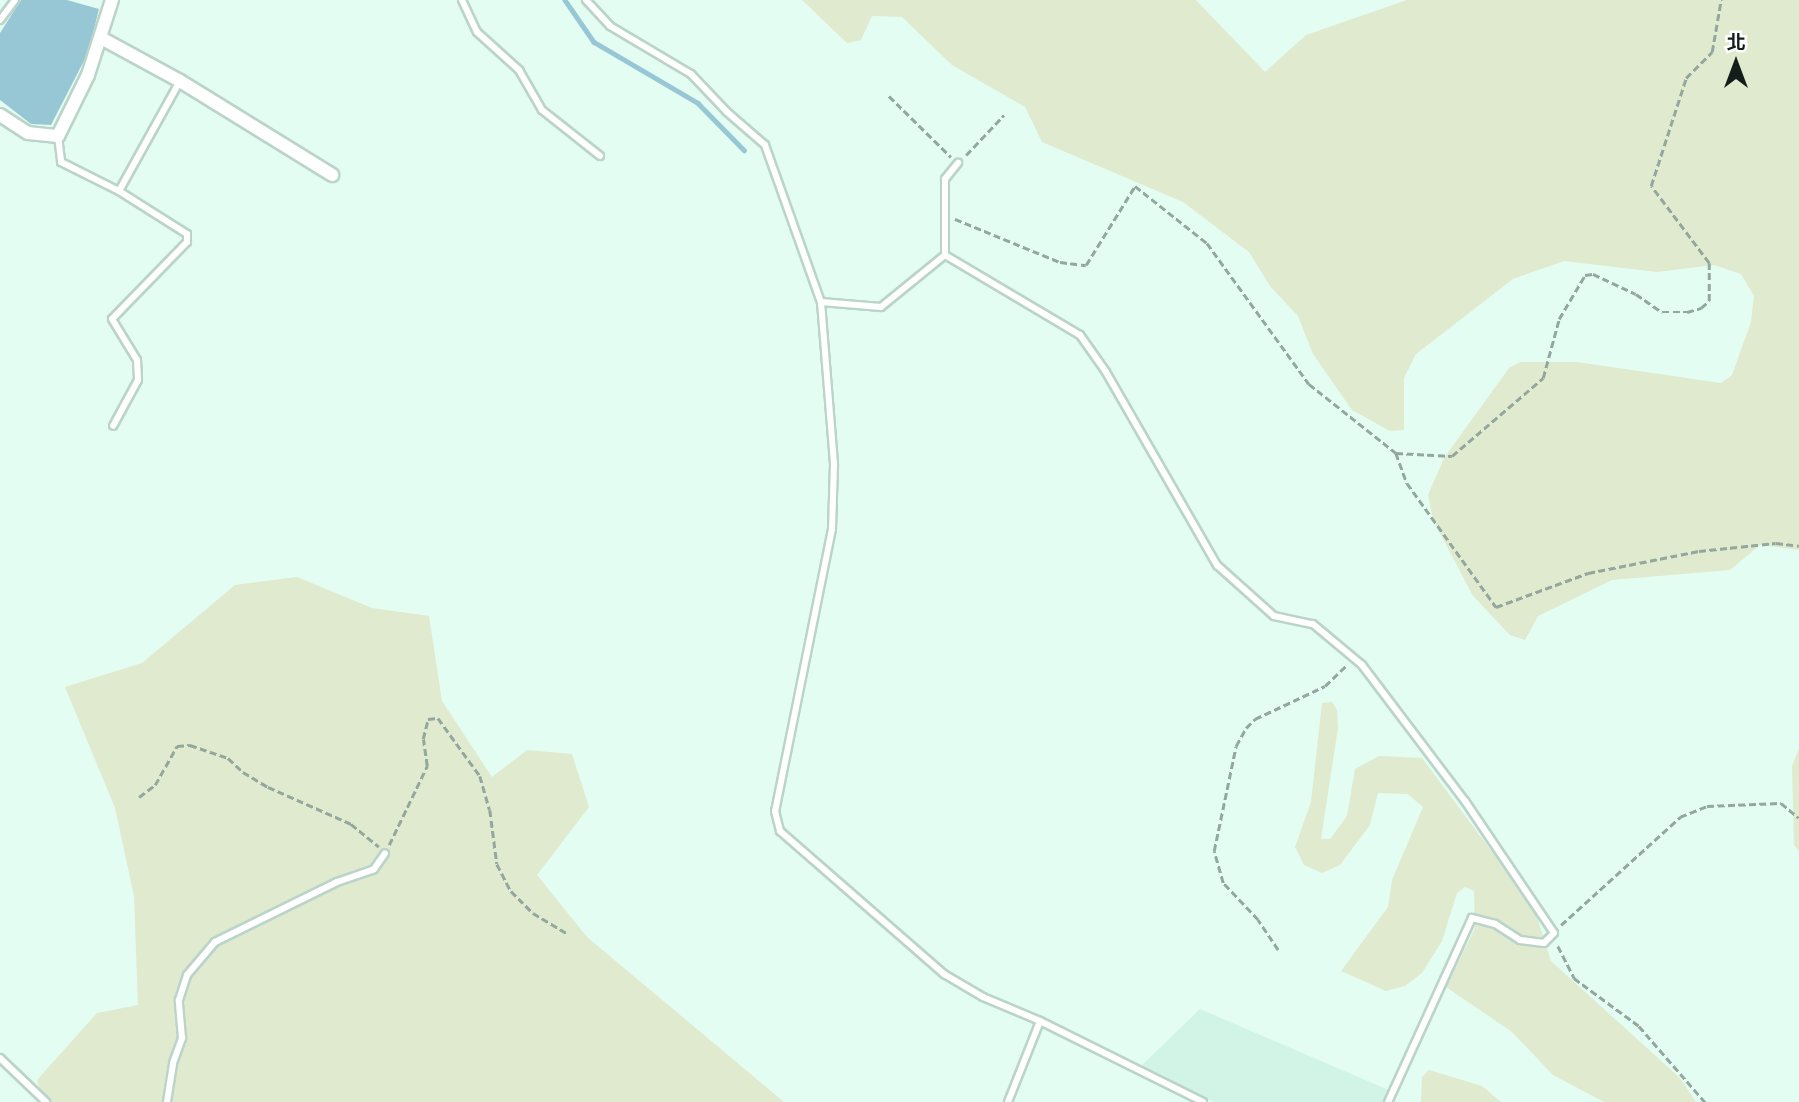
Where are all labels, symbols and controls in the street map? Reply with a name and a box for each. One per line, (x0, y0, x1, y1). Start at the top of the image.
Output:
north arrow (1701, 28, 1771, 98)
text: 北 (1726, 30, 1746, 53)

